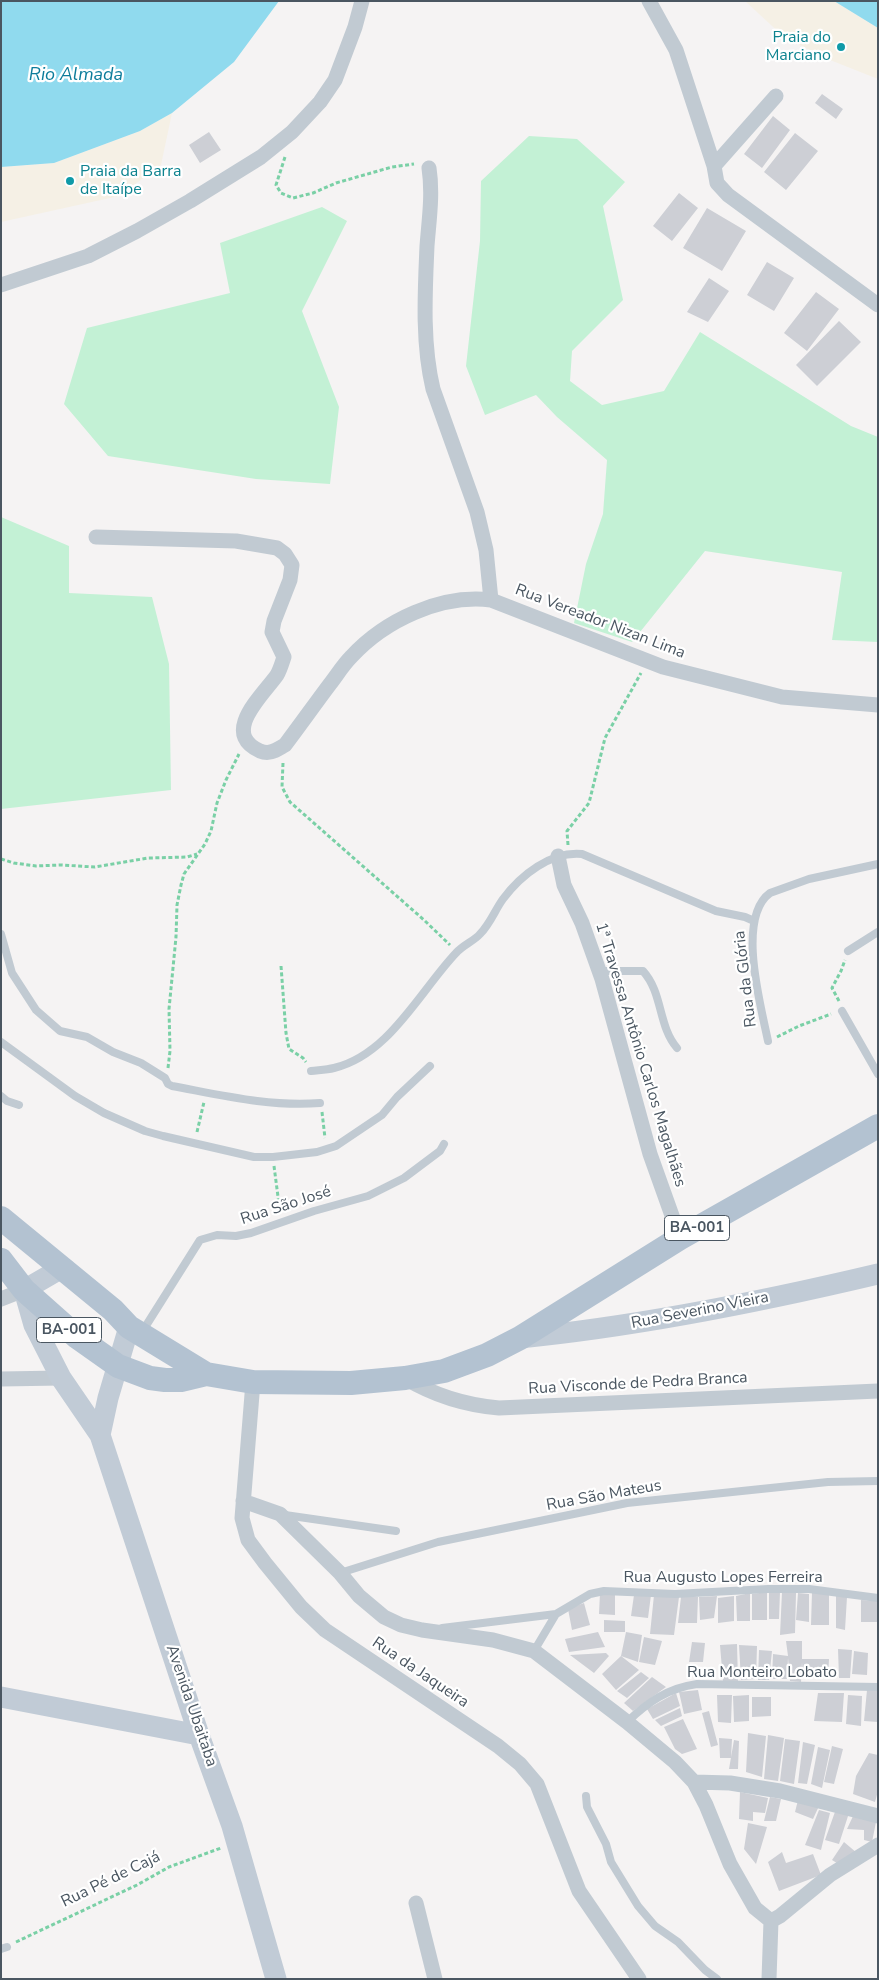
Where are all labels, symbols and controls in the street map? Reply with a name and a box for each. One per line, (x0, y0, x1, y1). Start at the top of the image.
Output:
place label: Praia do Marciano (766, 28, 831, 66)
marker: Praia do Marciano (835, 41, 847, 53)
water label: Rio Almada (29, 65, 123, 87)
place label: Praia da Barra de Itaípe (80, 162, 181, 200)
marker: Praia da Barra de Itaípe (64, 175, 76, 187)
street label: Rua Vereador Nizan Lima (512, 581, 688, 663)
street label: 1ª Travessa Antônio Carlos Magalhães (591, 920, 689, 1190)
street label: Rua da Glória (731, 930, 761, 1028)
street label: Rua São José (238, 1182, 334, 1230)
road number: BA-001 (664, 1216, 730, 1240)
street label: Rua Severino Vieira (630, 1288, 770, 1334)
road number: BA-001 (36, 1318, 102, 1342)
street label: Rua Visconde de Pedra Branca (528, 1369, 748, 1399)
street label: Rua São Mateus (545, 1476, 663, 1516)
street label: Rua Augusto Lopes Ferreira (623, 1568, 823, 1588)
street label: Rua da Jaqueira (368, 1634, 472, 1712)
street label: Avenida Ubaitaba (161, 1643, 221, 1769)
street label: Rua Monteiro Lobato (687, 1663, 837, 1683)
street label: Rua Pé de Cajá (58, 1848, 164, 1912)

